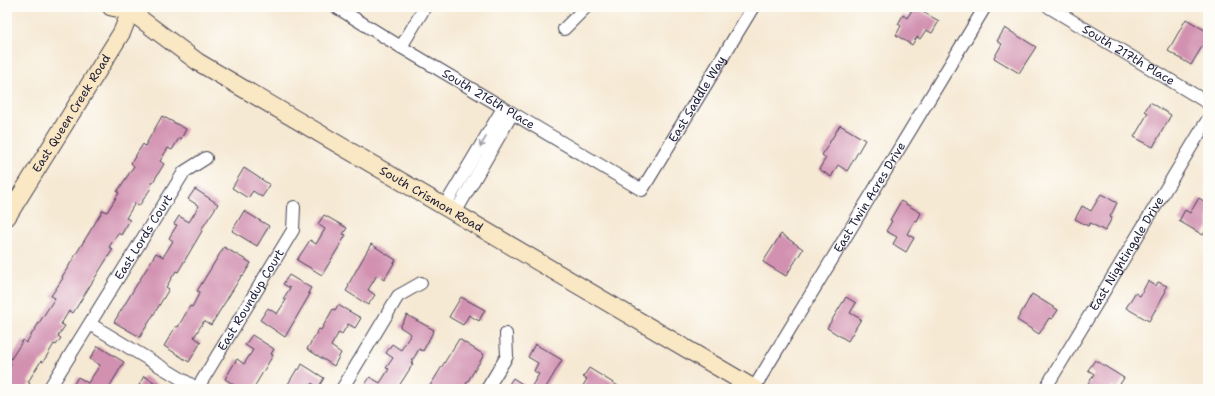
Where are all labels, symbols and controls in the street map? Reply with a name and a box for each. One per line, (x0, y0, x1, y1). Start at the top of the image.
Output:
street label: South 217th Place (1080, 21, 1178, 89)
street label: East Queen Creek Road (29, 51, 114, 176)
street label: East Saddle Way (665, 53, 730, 145)
street label: South 216th Place (439, 65, 538, 133)
one-way arrow (478, 136, 486, 148)
street label: East Twin Acres Drive (830, 139, 909, 256)
street label: South Crismon Road (377, 162, 486, 236)
street label: East Lords Court (111, 191, 176, 283)
street label: East Nightingale Drive (1086, 193, 1167, 314)
street label: East Roundup Court (214, 246, 288, 354)

